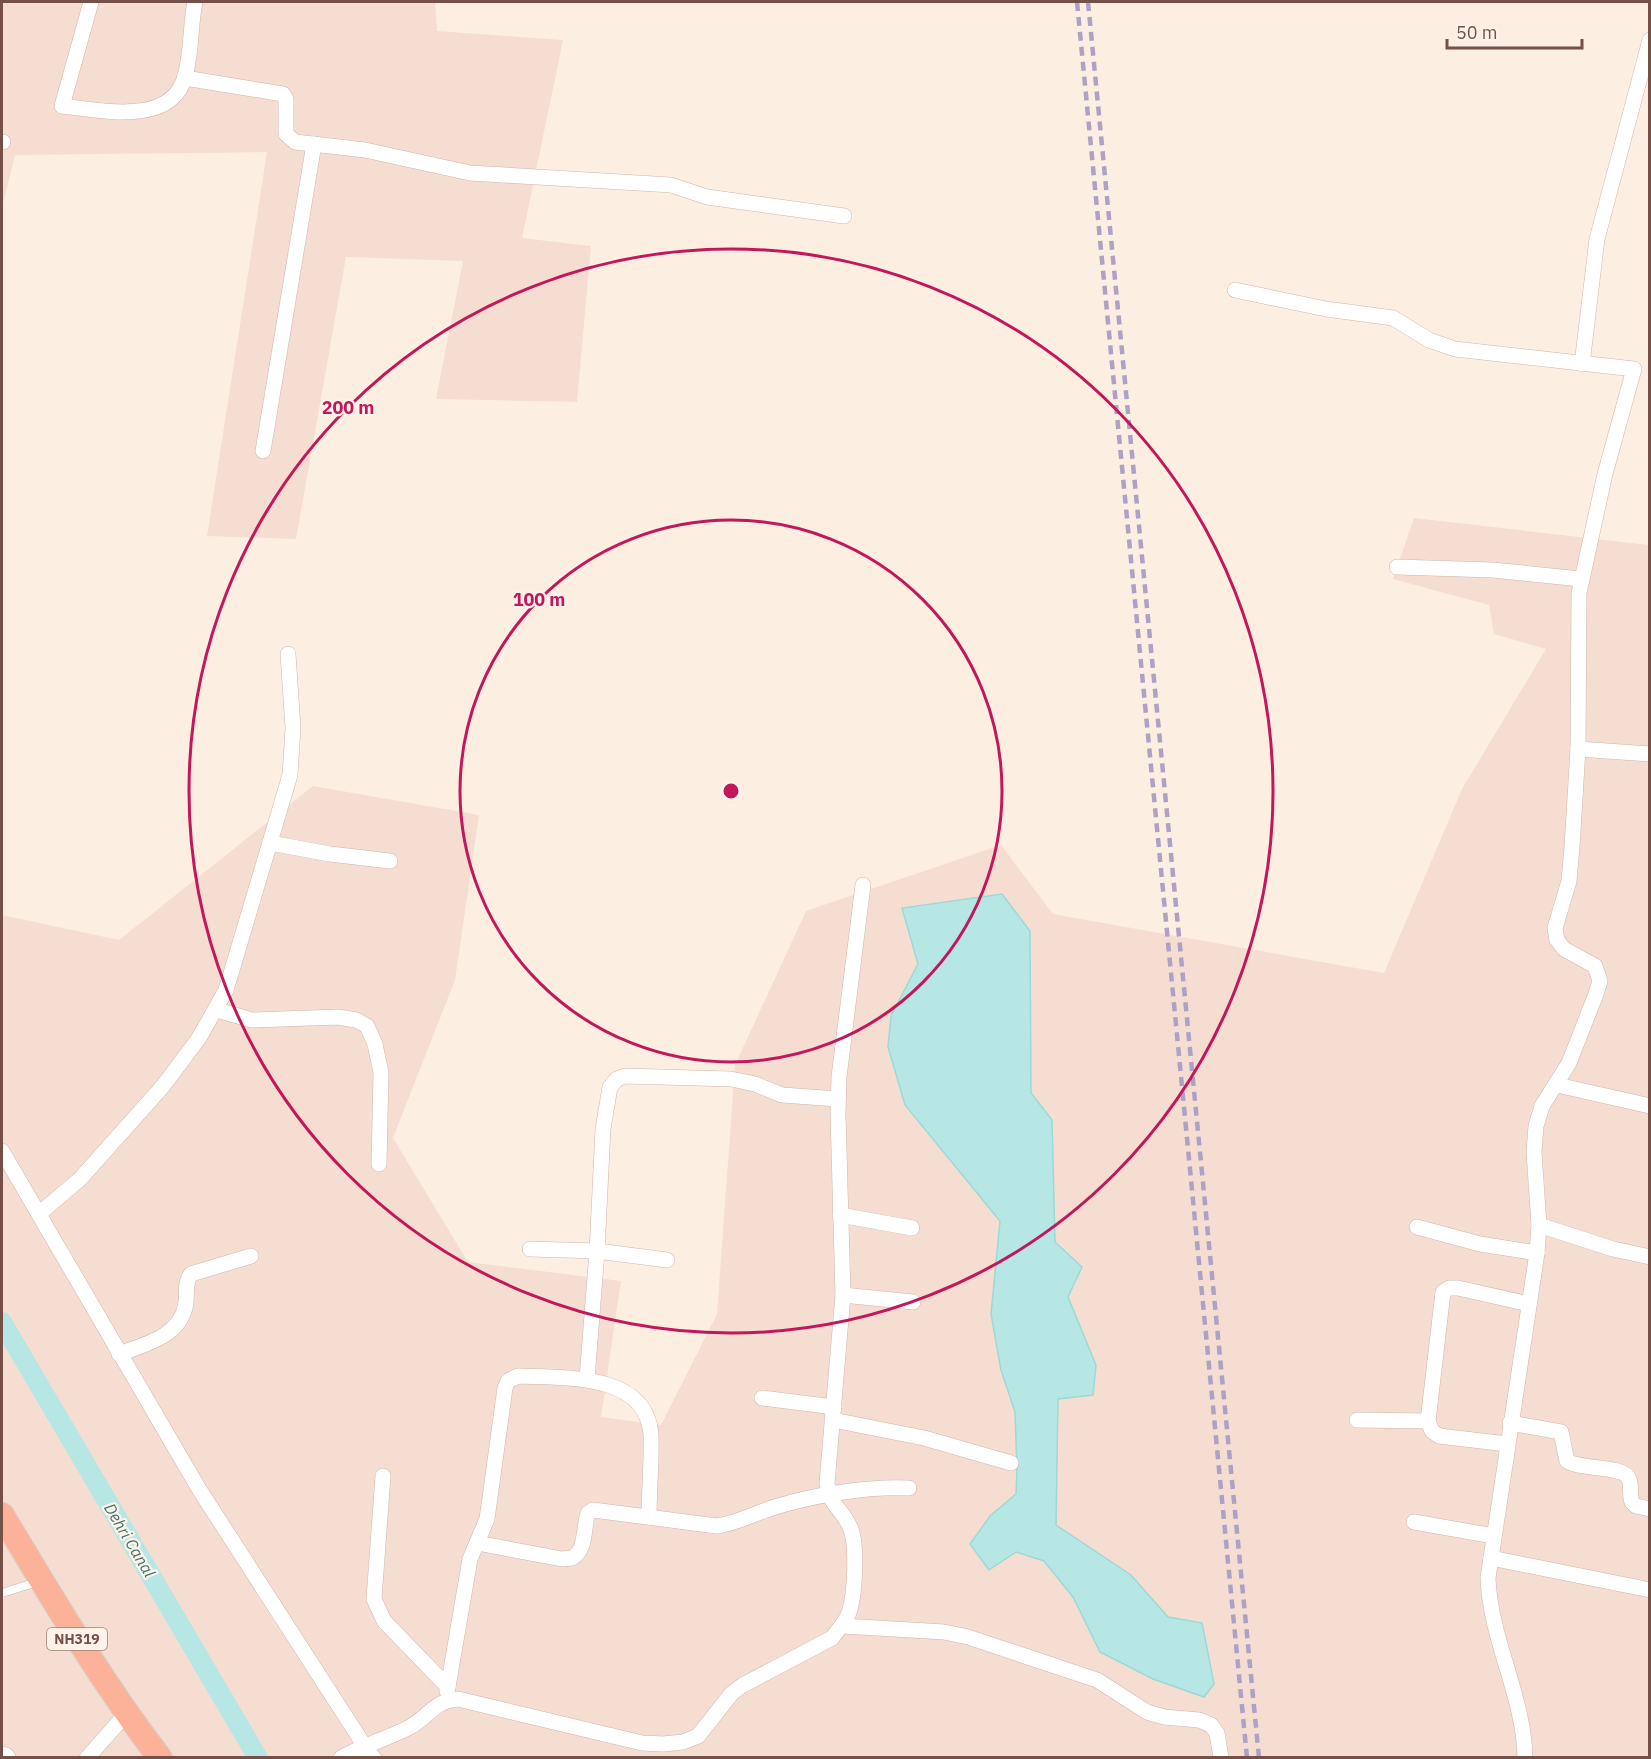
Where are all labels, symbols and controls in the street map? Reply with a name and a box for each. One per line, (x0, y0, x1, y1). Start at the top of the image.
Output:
scale bar (1447, 12, 1582, 50)
text: 50 m (1456, 21, 1498, 44)
text: 200 m (322, 396, 374, 419)
text: 100 m (513, 588, 565, 611)
centre of rings (721, 781, 741, 801)
water label: Dehri Canal (100, 1499, 160, 1581)
road number: NH319 (47, 1628, 107, 1650)

